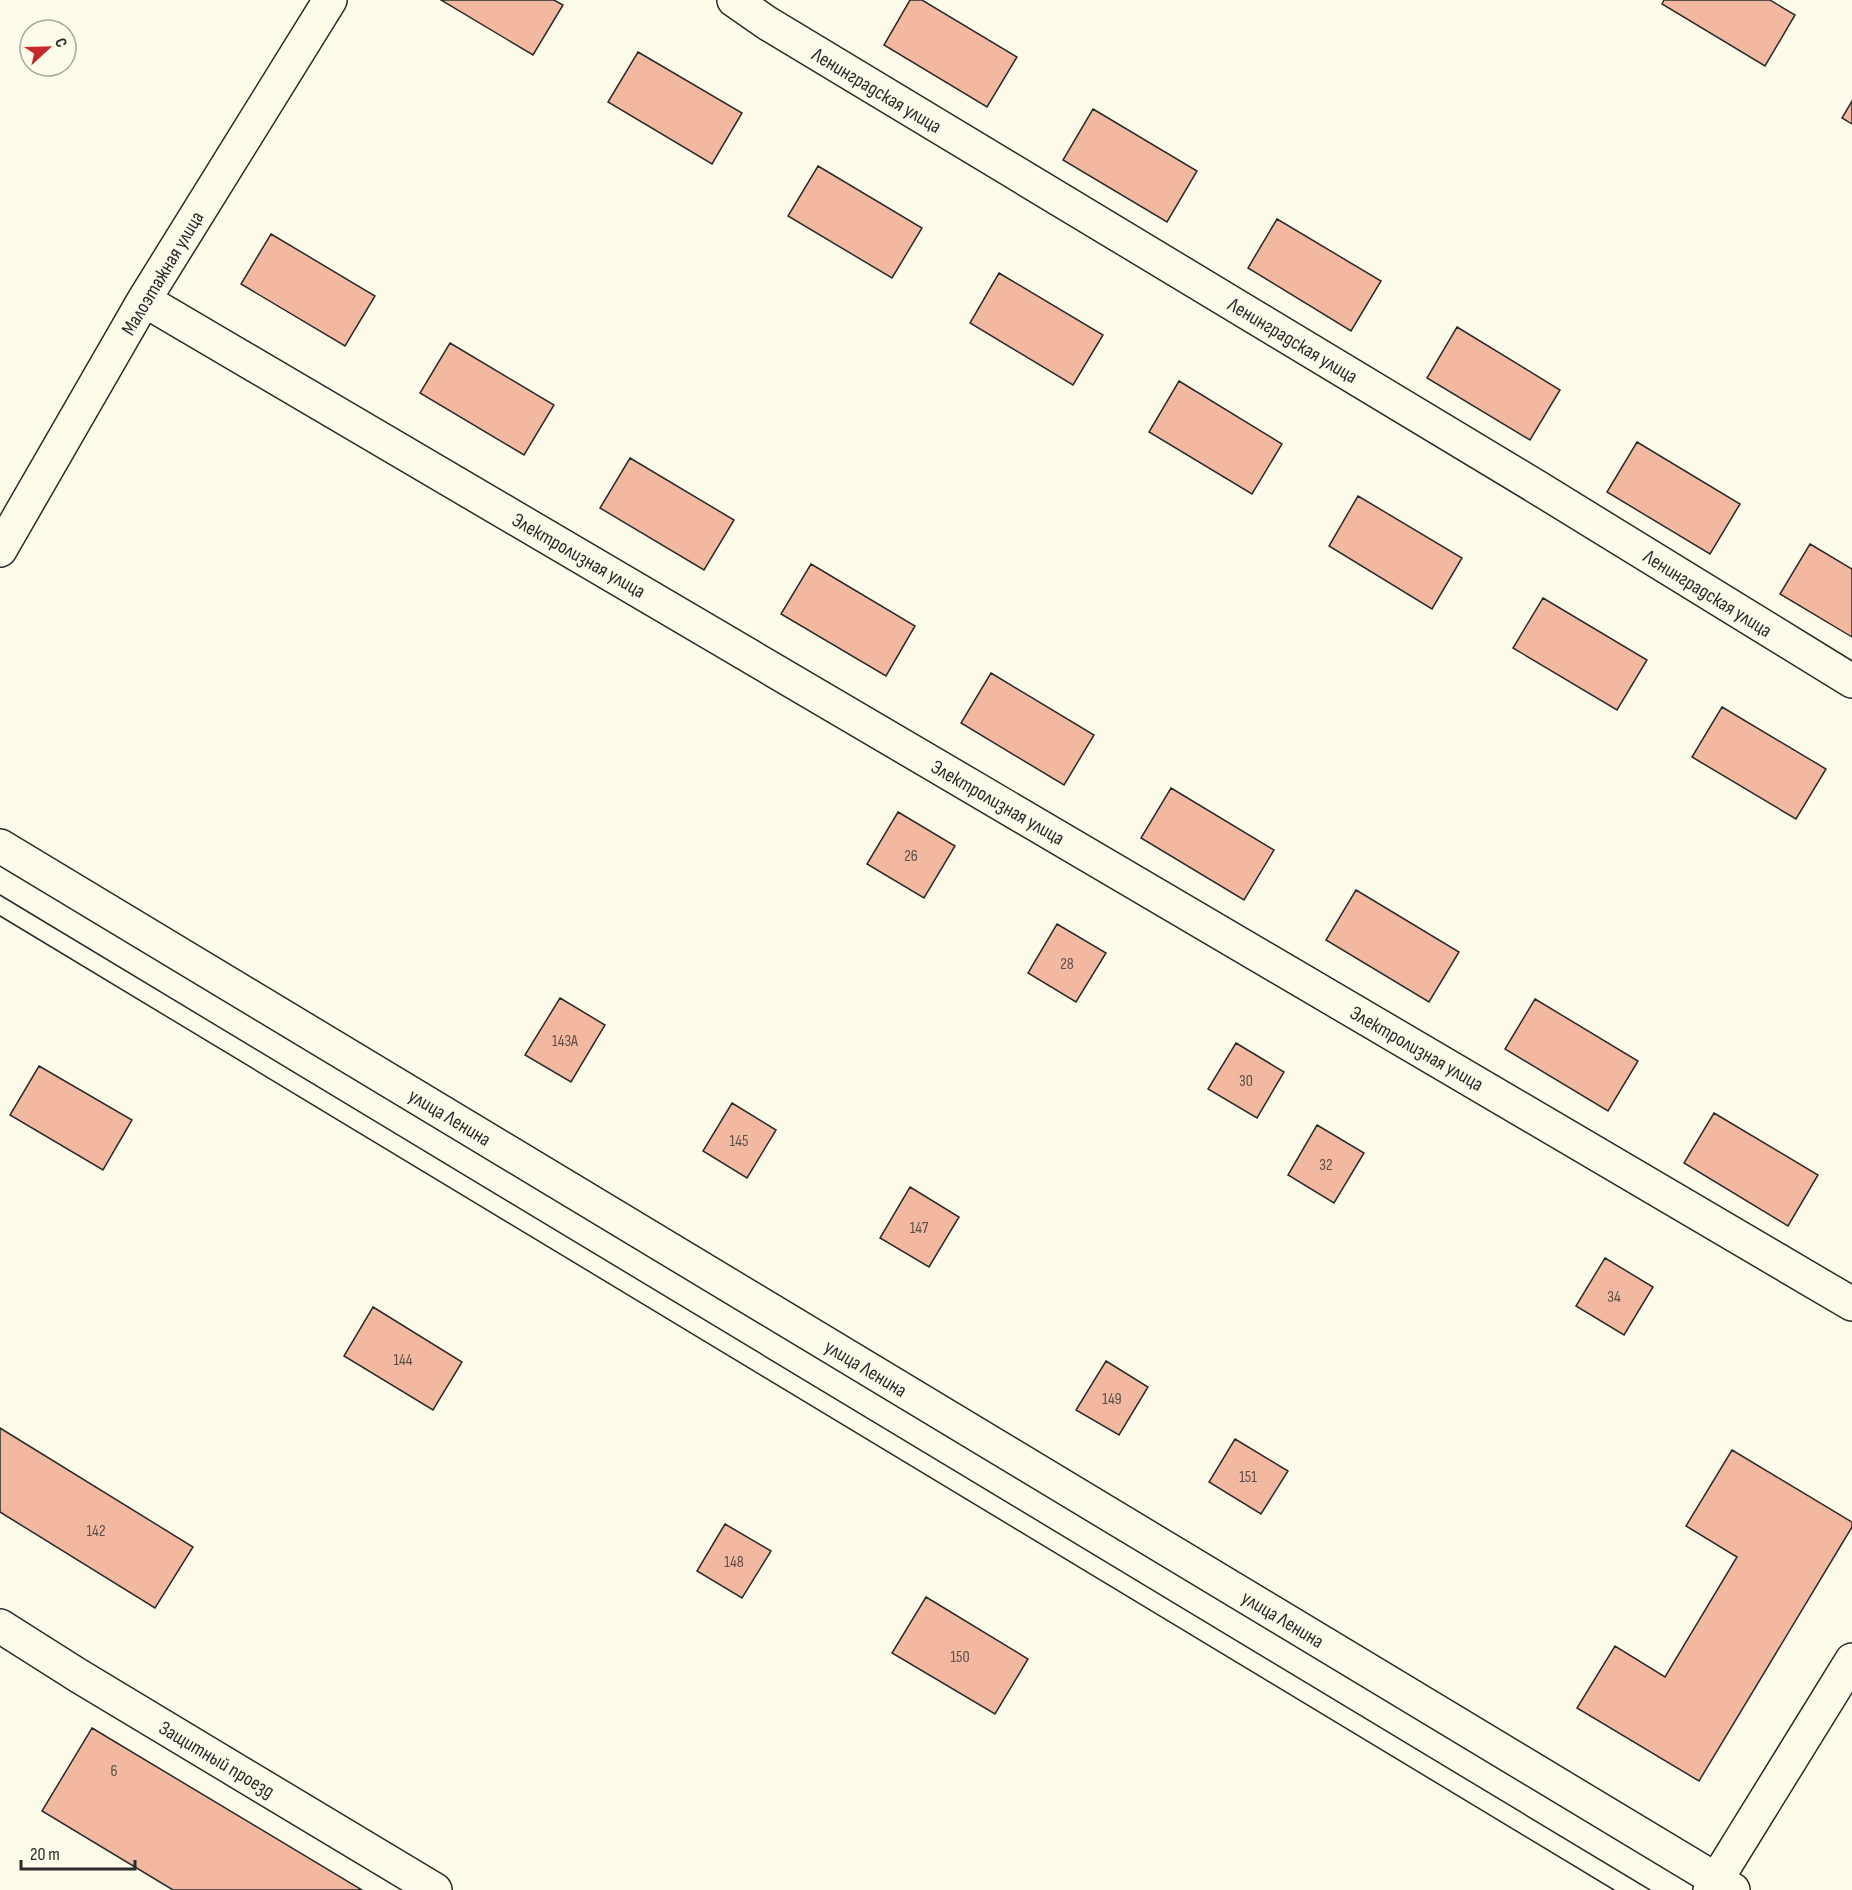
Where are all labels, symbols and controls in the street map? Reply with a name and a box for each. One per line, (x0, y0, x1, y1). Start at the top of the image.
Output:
north arrow (18, 18, 78, 78)
text: С (50, 36, 71, 50)
street label: Ленинградская улица (807, 42, 946, 139)
street label: Малоэтажная улица (116, 207, 209, 340)
street label: Ленинградская улица (1223, 292, 1362, 389)
street label: Электролизная улица (508, 508, 649, 604)
street label: Ленинградская улица (1638, 544, 1776, 643)
street label: Электролизная улица (927, 755, 1068, 851)
house number: 26 (904, 847, 918, 866)
house number: 28 (1060, 955, 1074, 974)
street label: Электролизная улица (1346, 1001, 1487, 1097)
house number: 143А (552, 1032, 578, 1051)
house number: 30 (1239, 1072, 1253, 1091)
street label: улица Ленина (404, 1084, 495, 1152)
house number: 145 (730, 1132, 748, 1151)
house number: 32 (1319, 1156, 1333, 1175)
house number: 147 (910, 1219, 929, 1238)
house number: 34 (1607, 1288, 1621, 1307)
street label: улица Ленина (820, 1335, 911, 1403)
house number: 144 (393, 1351, 413, 1370)
house number: 149 (1102, 1390, 1122, 1409)
house number: 151 (1239, 1468, 1257, 1487)
house number: 142 (87, 1522, 105, 1541)
house number: 148 (724, 1553, 744, 1572)
street label: улица Ленина (1237, 1586, 1328, 1654)
house number: 150 (950, 1648, 970, 1667)
street label: Защитный проезд (154, 1716, 279, 1804)
house number: 6 (110, 1762, 118, 1781)
scale bar (21, 1833, 135, 1871)
text: 20 m (30, 1844, 60, 1865)

